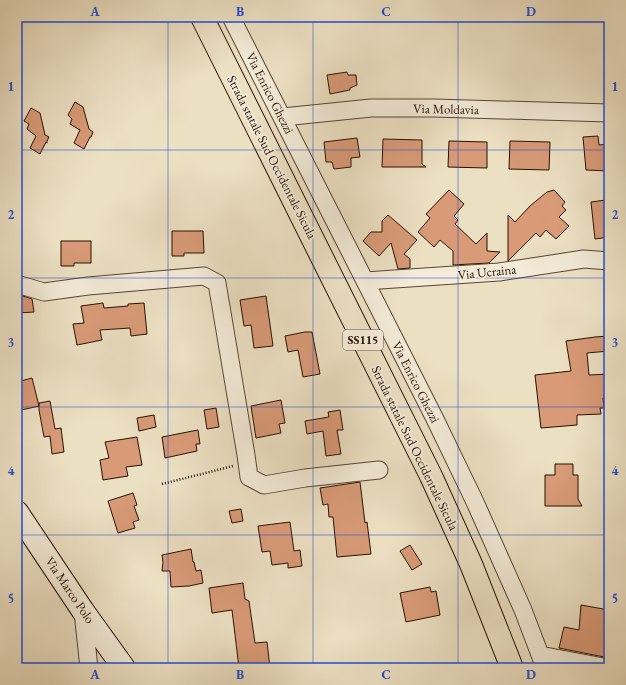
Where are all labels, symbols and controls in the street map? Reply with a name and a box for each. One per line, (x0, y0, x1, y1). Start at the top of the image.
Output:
text: A (89, 3, 100, 20)
text: B (236, 3, 244, 20)
text: C (381, 3, 391, 20)
text: D (526, 3, 536, 20)
street label: Via Enrico Ghezzi (242, 49, 298, 137)
street label: Strada statale Sud Occidentale Sicula (223, 72, 321, 242)
text: 1 (8, 78, 15, 95)
text: 1 (612, 78, 619, 95)
street label: Via Moldavia (413, 100, 480, 118)
text: 2 (8, 206, 15, 223)
text: 2 (612, 206, 619, 223)
street label: Via Ucraina (457, 260, 518, 284)
road number: SS115 (343, 330, 383, 350)
text: 3 (8, 334, 15, 351)
text: 3 (612, 334, 619, 351)
street label: Via Enrico Ghezzi (388, 338, 444, 426)
street label: Strada statale Sud Occidentale Sicula (368, 363, 463, 534)
text: 4 (8, 462, 15, 479)
text: 4 (612, 462, 619, 479)
street label: Via Marco Polo (41, 553, 99, 627)
text: 5 (8, 590, 14, 607)
text: 5 (612, 590, 618, 607)
text: A (89, 666, 100, 683)
text: B (236, 666, 244, 683)
text: C (381, 666, 391, 683)
text: D (526, 666, 536, 683)

